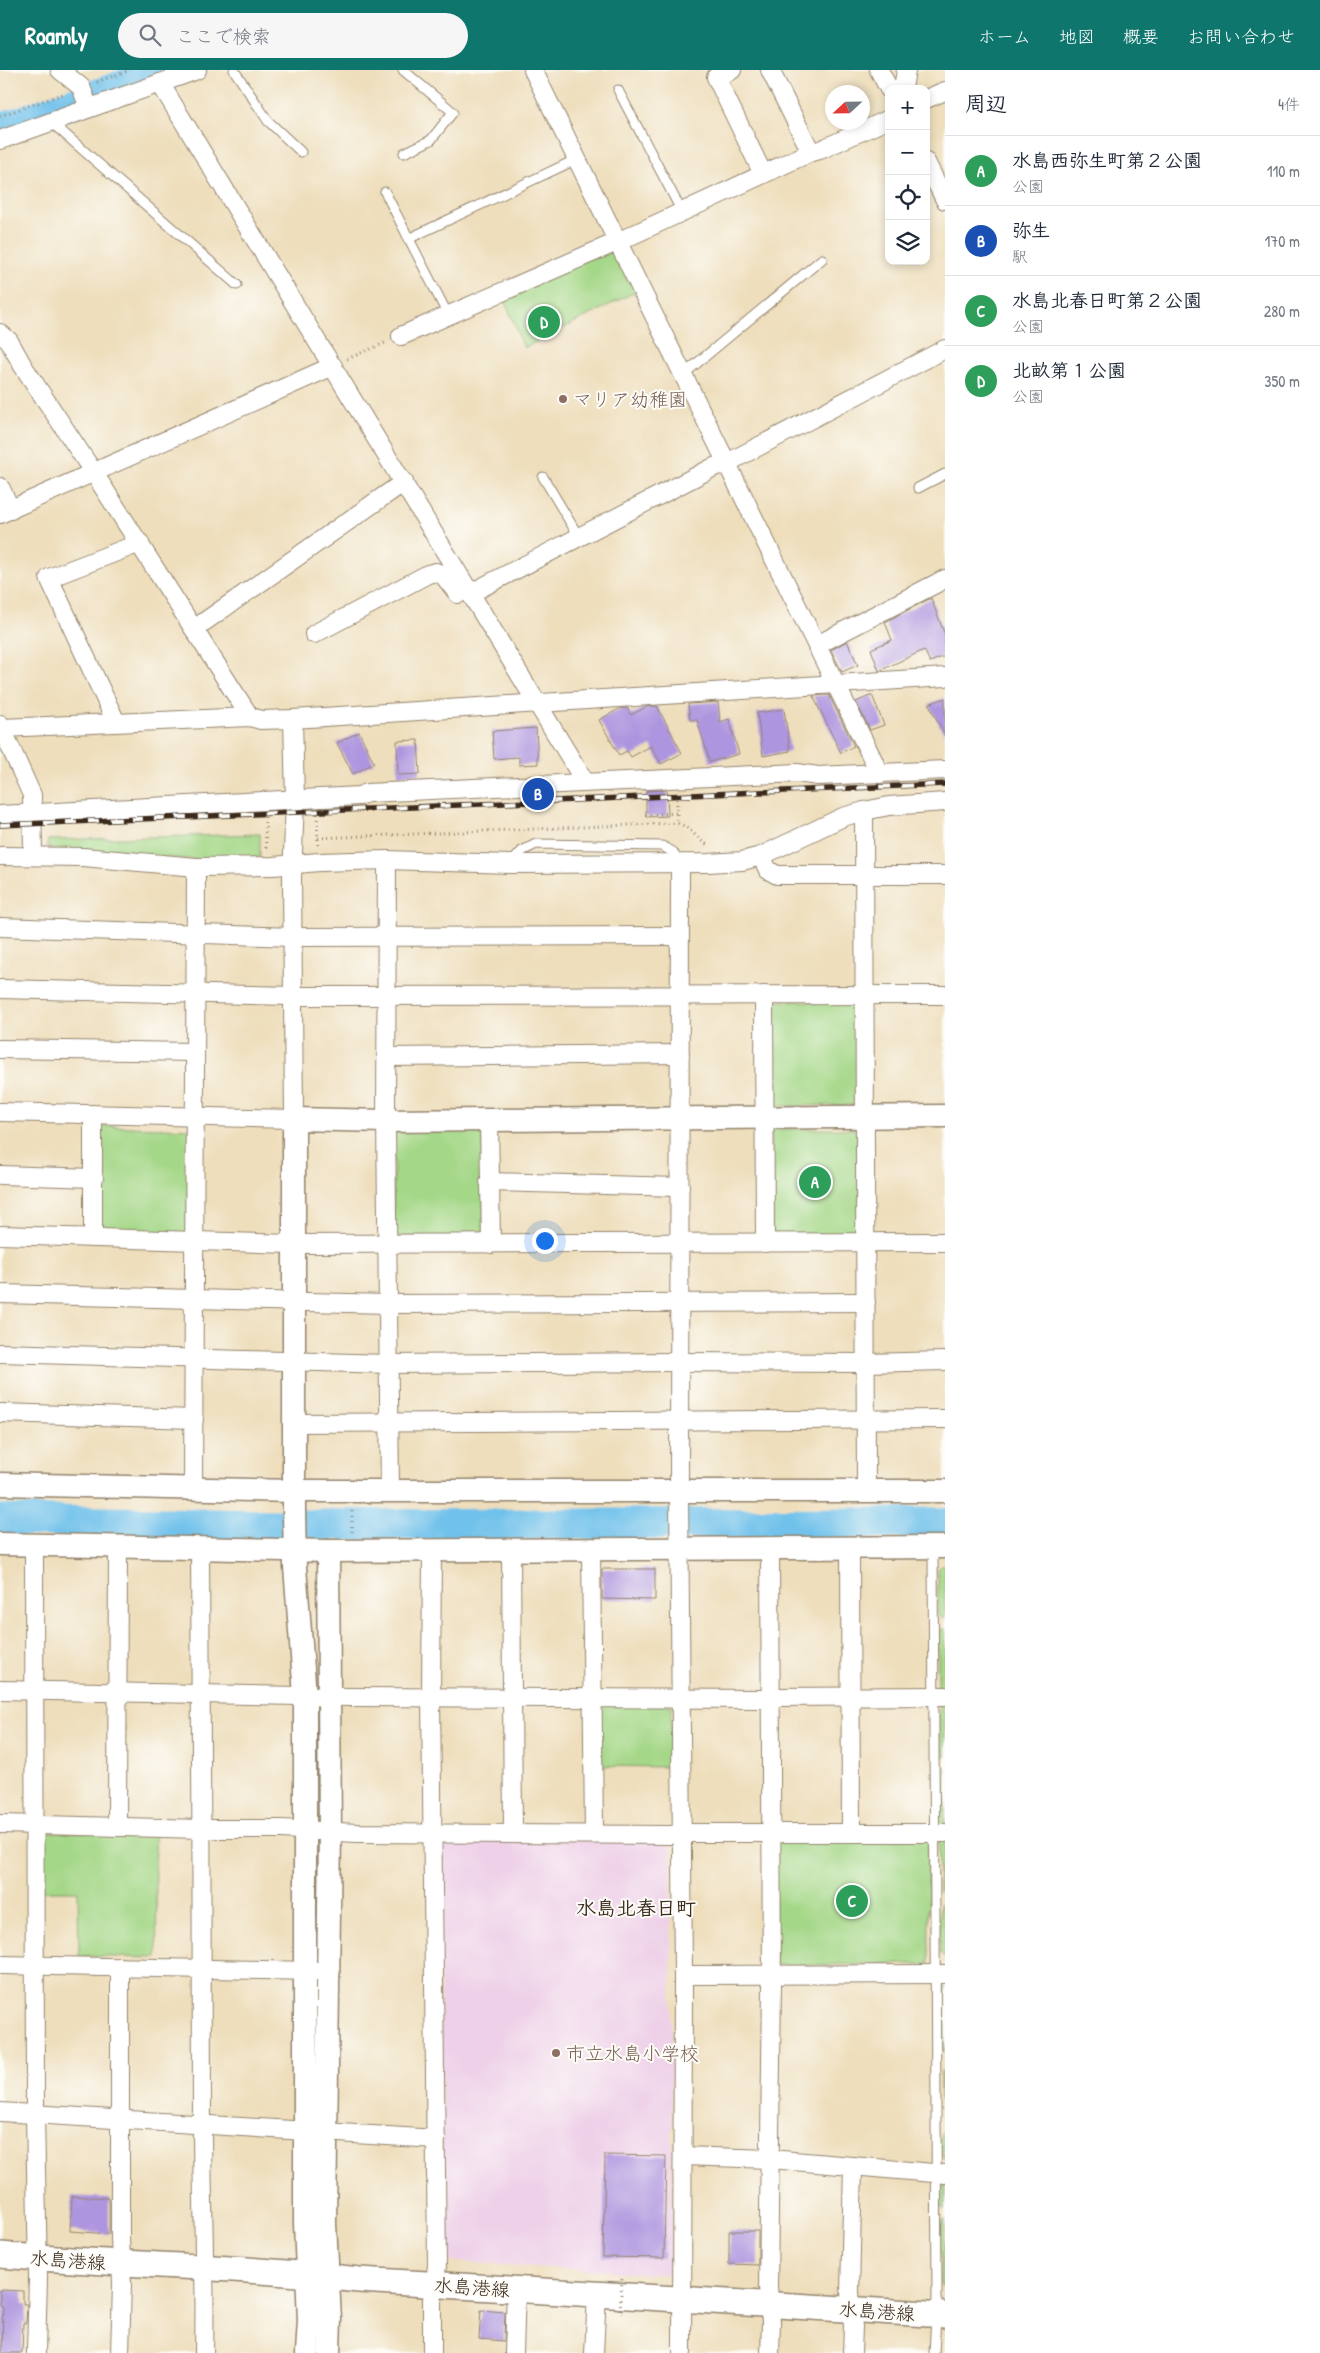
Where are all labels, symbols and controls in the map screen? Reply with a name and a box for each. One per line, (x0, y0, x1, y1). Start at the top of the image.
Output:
search box (118, 13, 468, 58)
text: Roamly (25, 19, 88, 51)
icon: search (136, 21, 164, 49)
text: ここで検索 (176, 23, 271, 49)
text: ホーム (978, 24, 1031, 49)
text: 地図 (1059, 24, 1095, 49)
text: 概要 (1123, 24, 1159, 49)
text: お問い合わせ (1187, 24, 1295, 49)
north arrow (825, 85, 870, 130)
map controls (885, 85, 930, 265)
button: + (885, 85, 930, 130)
text: 周辺 (965, 89, 1007, 118)
text: 4件 (1278, 93, 1300, 115)
button: − (885, 130, 930, 175)
text: 水島西弥生町第２公園 (1012, 147, 1202, 173)
text: A (977, 160, 985, 182)
text: 110 m (1267, 160, 1300, 182)
button: locate (885, 175, 930, 220)
text: 公園 (1012, 175, 1044, 197)
text: 弥生 (1012, 217, 1050, 243)
button: layers (885, 220, 930, 265)
text: B (977, 230, 985, 252)
text: 170 m (1265, 230, 1300, 252)
text: 駅 (1012, 245, 1028, 267)
text: 水島北春日町第２公園 (1012, 287, 1202, 313)
text: C (977, 300, 985, 322)
text: 280 m (1264, 300, 1300, 322)
pin: D (528, 303, 560, 341)
text: 公園 (1012, 315, 1044, 337)
text: 北畝第１公園 (1012, 357, 1126, 383)
text: D (977, 370, 985, 392)
text: 350 m (1264, 370, 1300, 392)
text: 公園 (1012, 385, 1044, 407)
place label: マリア幼稚園 (573, 386, 687, 412)
marker: マリア幼稚園 (557, 393, 569, 405)
pin: B (522, 775, 554, 813)
pin: A (799, 1163, 831, 1201)
your location (532, 1228, 558, 1254)
pin: C (836, 1882, 868, 1920)
district label: 水島北春日町 (576, 1894, 696, 1921)
place label: 市立水島小学校 (566, 2040, 699, 2066)
marker: 市立水島小学校 (550, 2047, 562, 2059)
street label: 水島港線 (29, 2244, 107, 2276)
street label: 水島港線 (433, 2271, 511, 2303)
street label: 水島港線 (838, 2295, 916, 2327)

